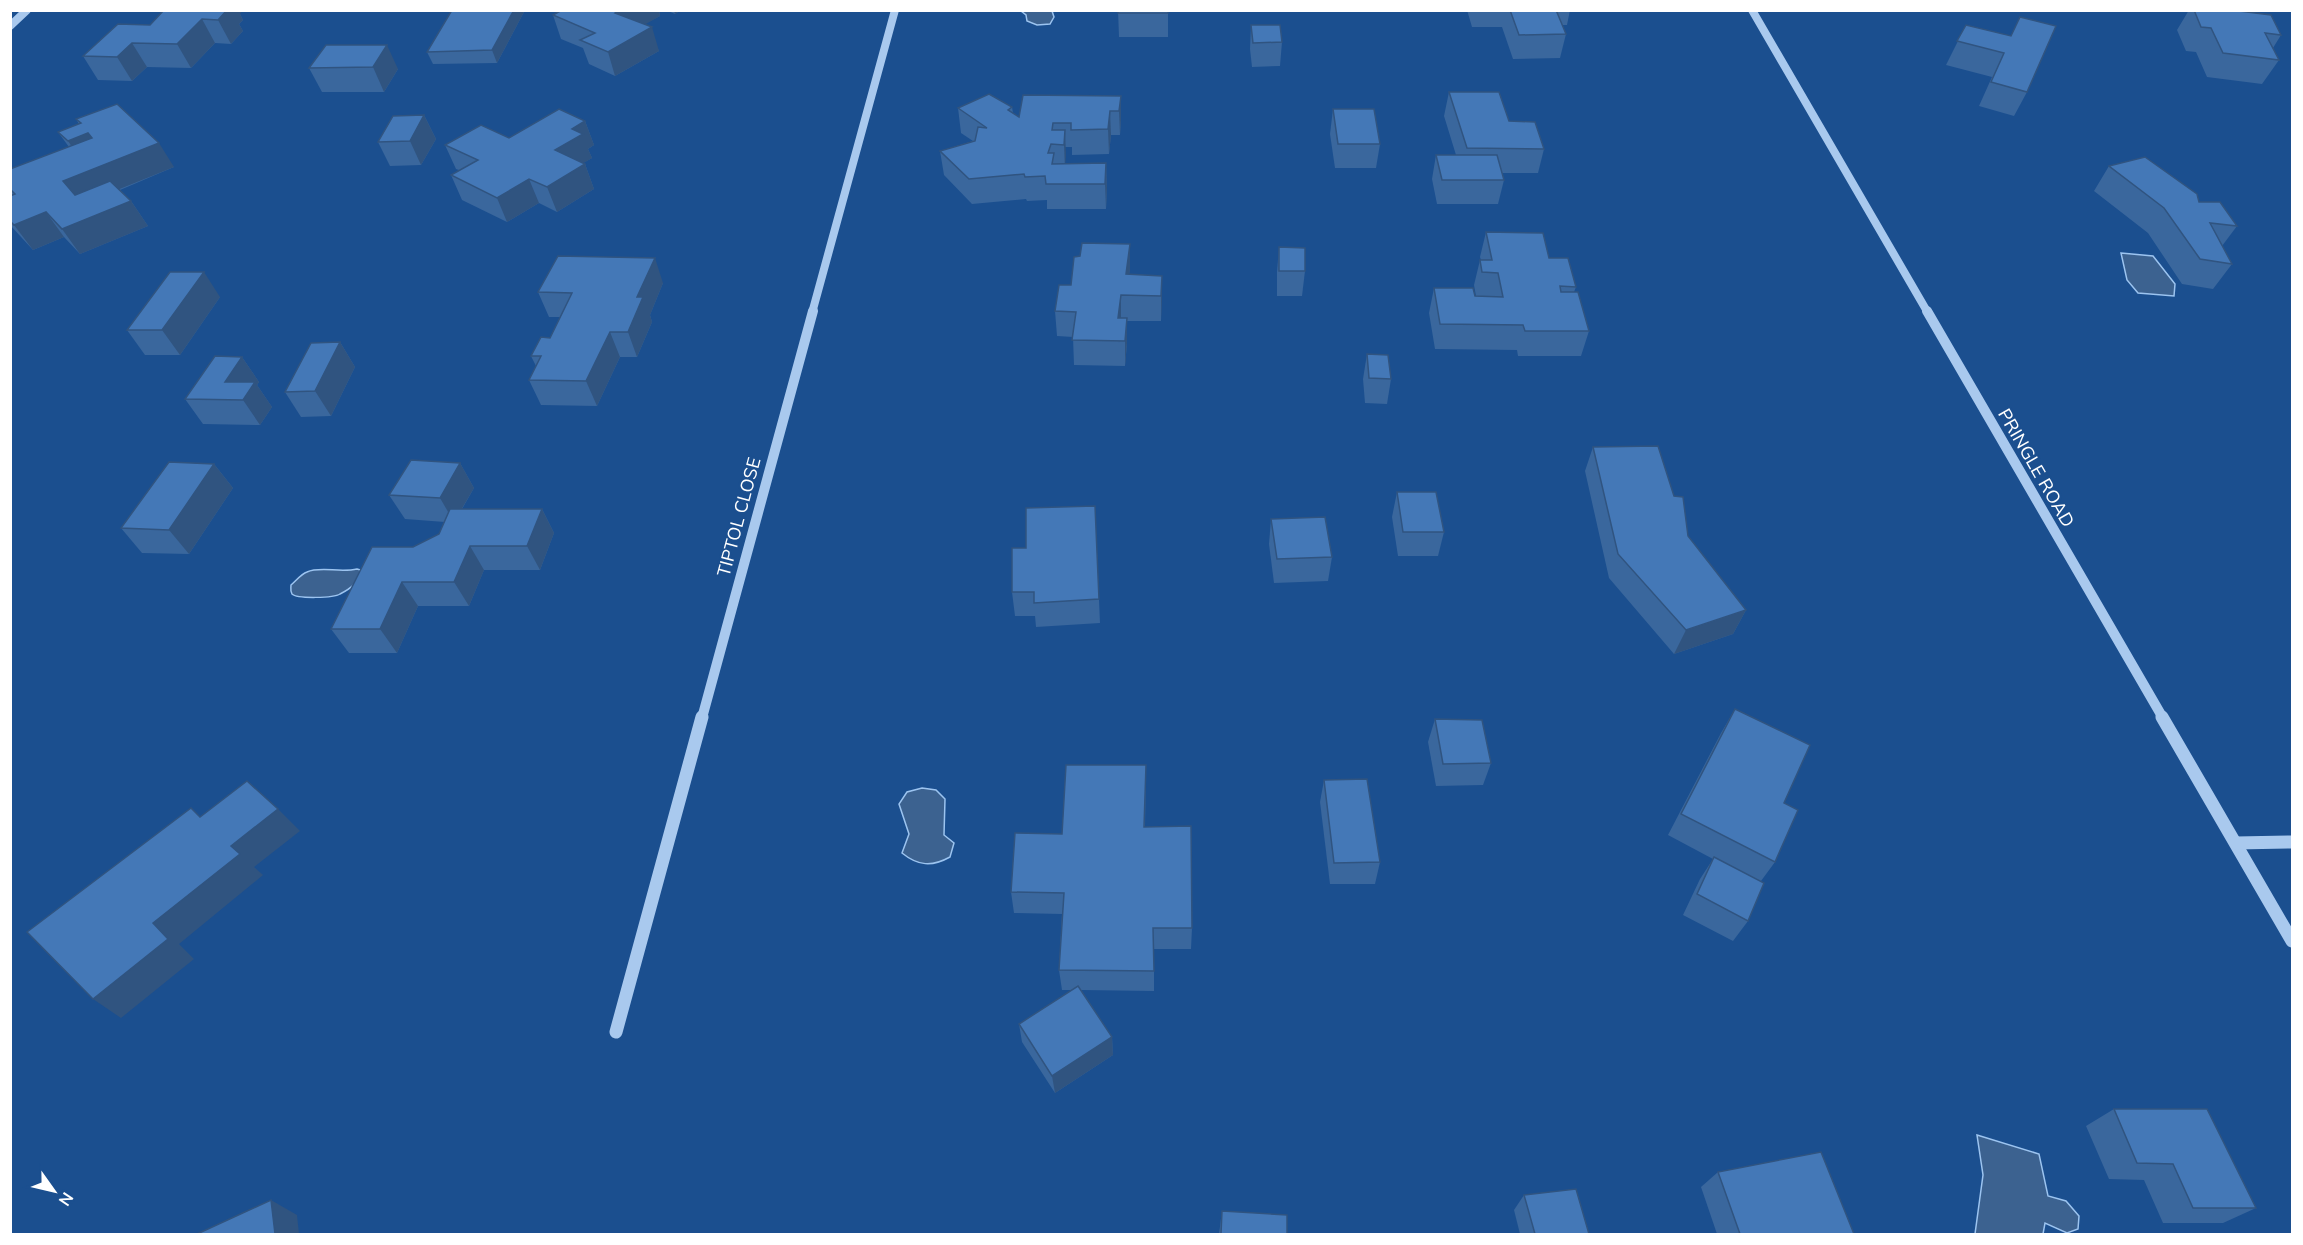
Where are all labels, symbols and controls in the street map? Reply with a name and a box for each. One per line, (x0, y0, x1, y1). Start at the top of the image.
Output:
street label: PRINGLE ROAD (1993, 404, 2080, 531)
street label: TIPTOL CLOSE (712, 455, 765, 579)
north arrow (24, 1161, 84, 1221)
text: N (55, 1189, 78, 1210)

